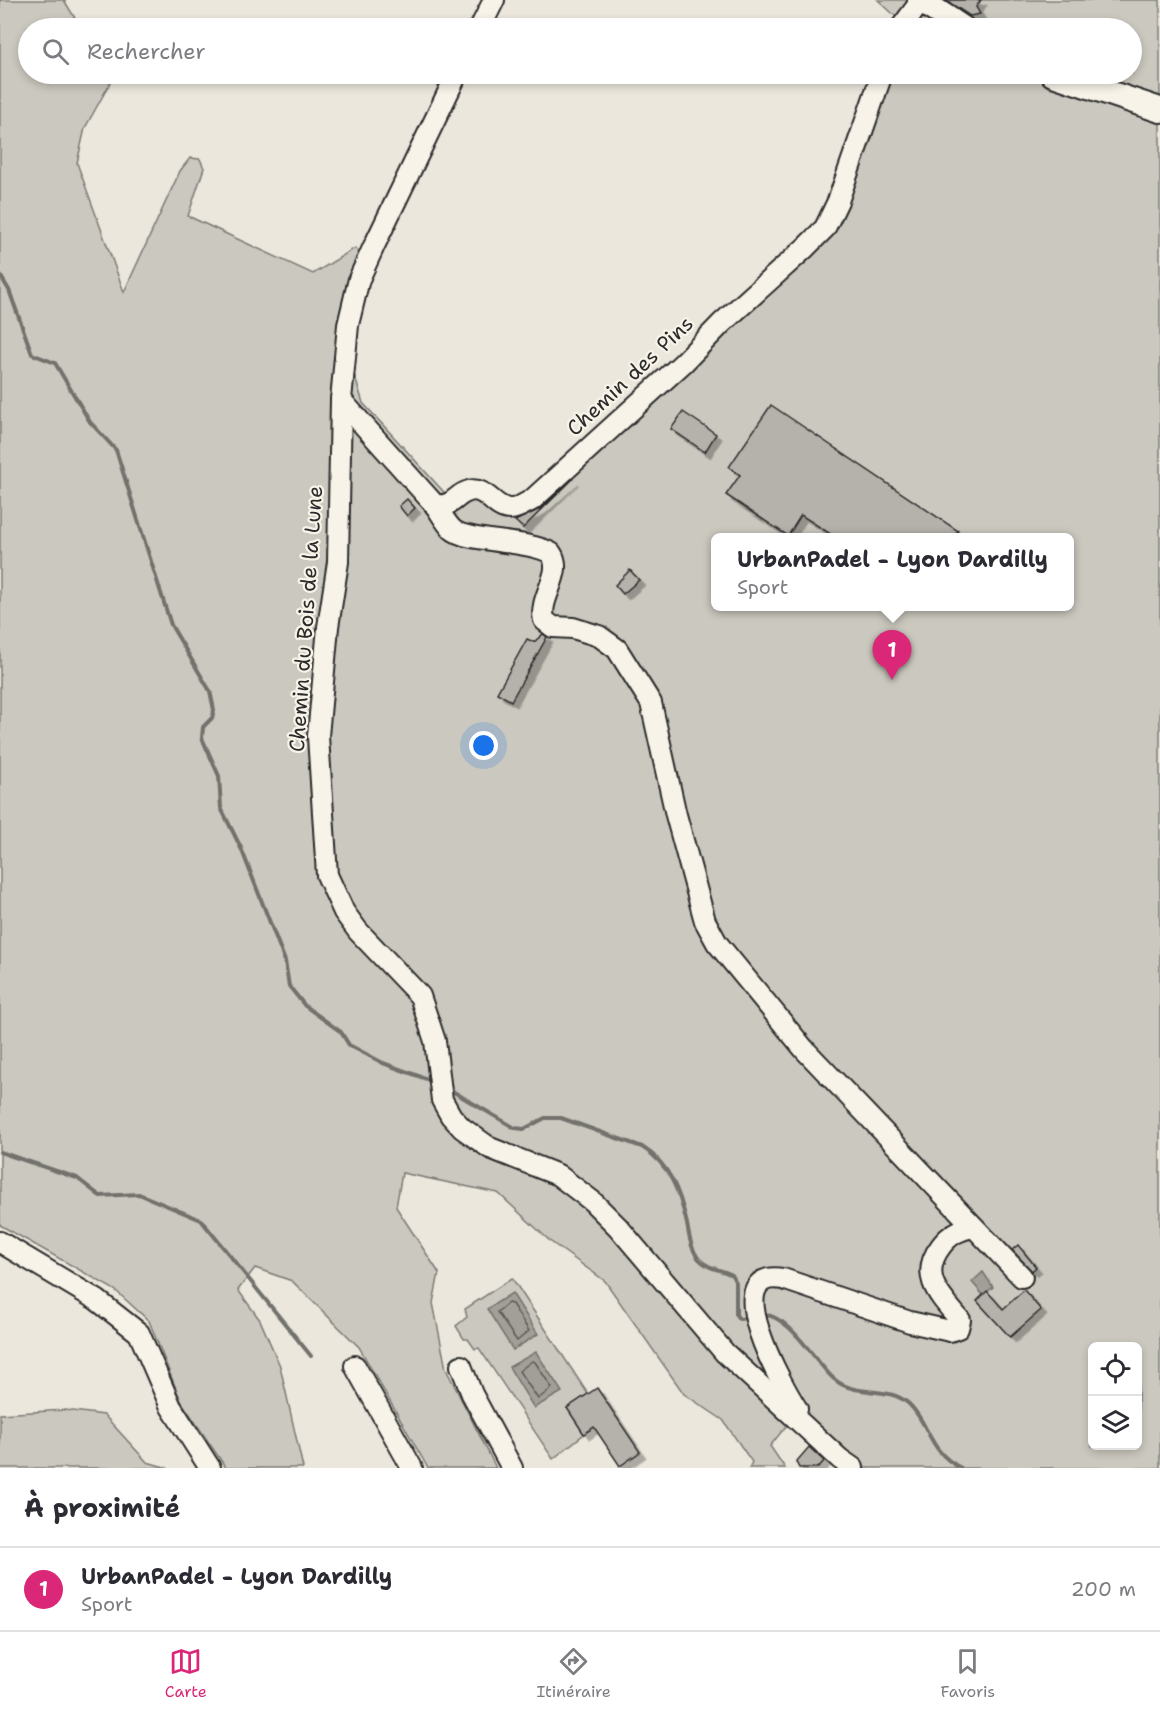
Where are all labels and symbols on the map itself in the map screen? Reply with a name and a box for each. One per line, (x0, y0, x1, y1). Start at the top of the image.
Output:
street label: Chemin des Pins (561, 310, 699, 442)
street label: Chemin du Bois de la Lune (283, 485, 329, 753)
pin: 1 (872, 630, 912, 680)
your location (469, 731, 498, 760)

